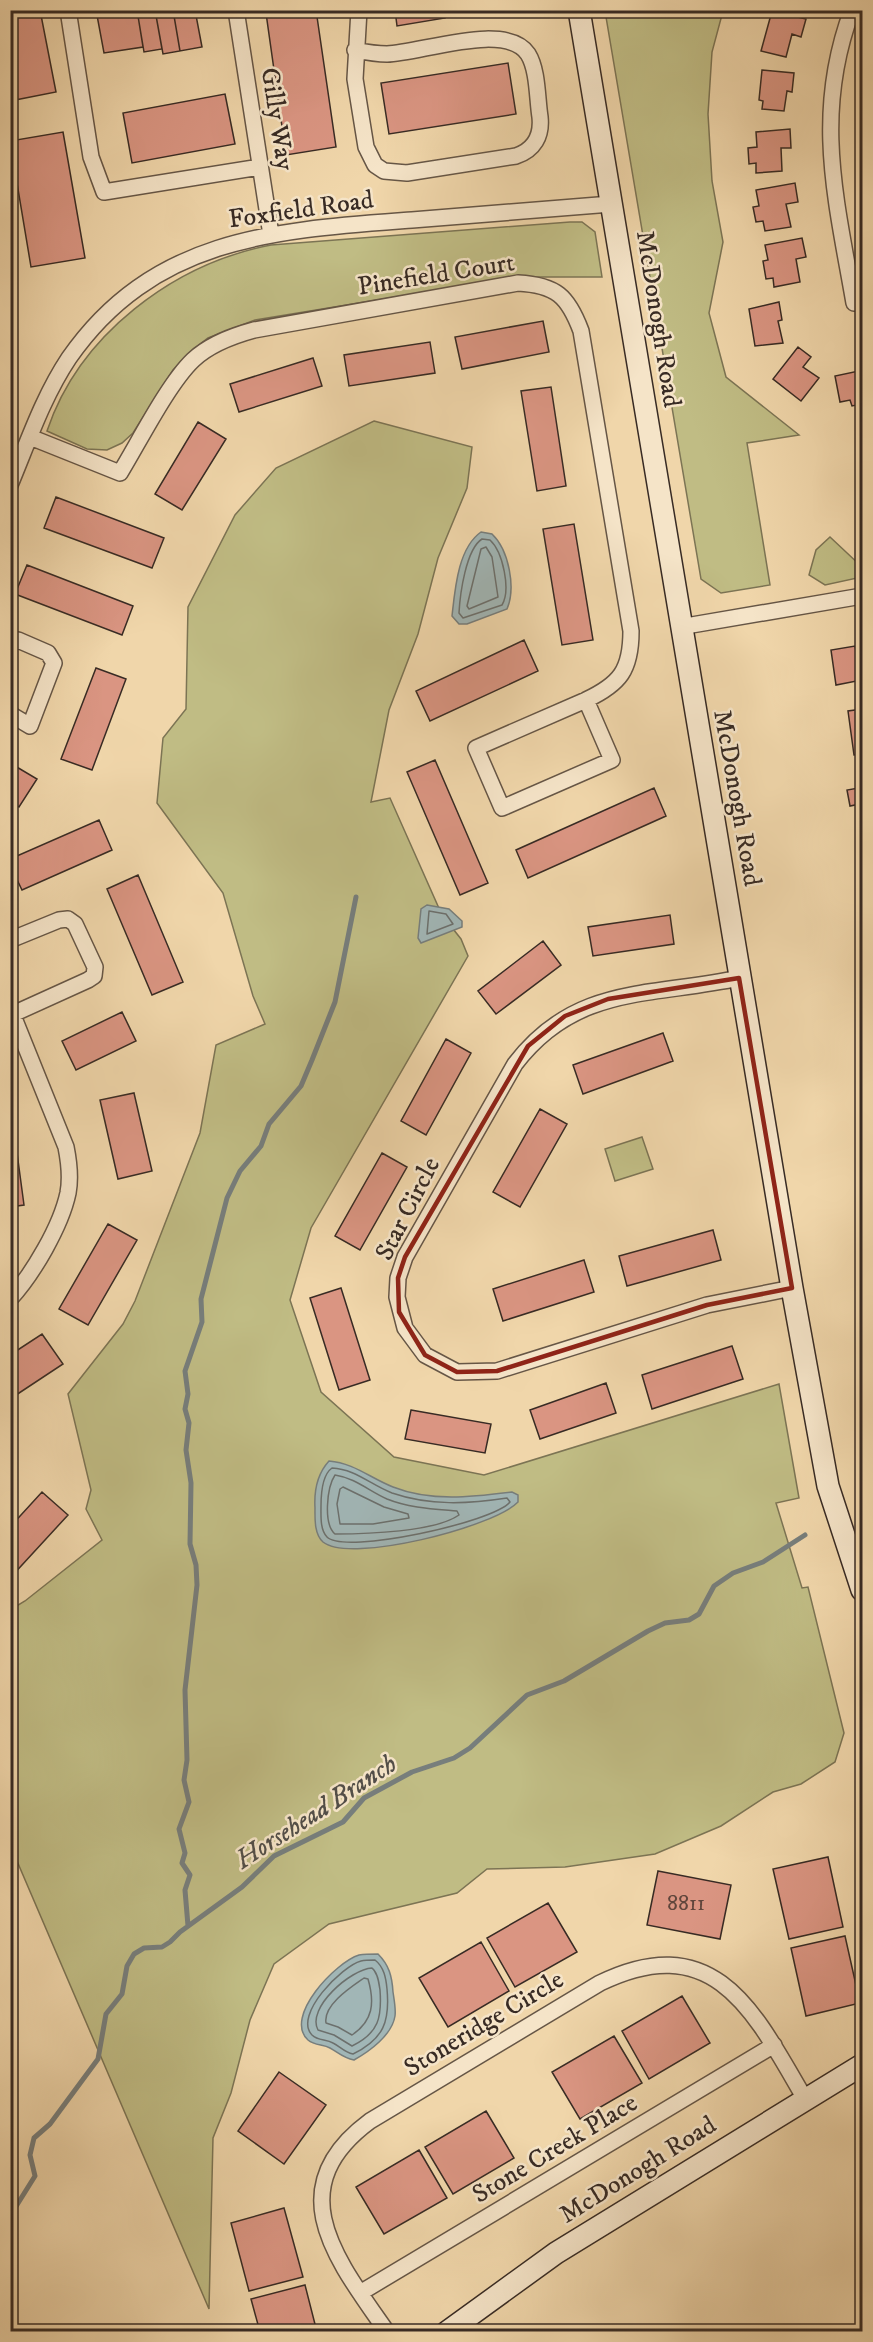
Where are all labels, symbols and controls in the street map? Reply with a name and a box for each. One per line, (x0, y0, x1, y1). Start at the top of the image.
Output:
street label: Gilly Way (253, 65, 302, 173)
street label: Foxfield Road (226, 183, 376, 237)
street label: McDonogh Road (628, 228, 688, 410)
street label: Pinefield Court (355, 246, 517, 304)
street label: McDonogh Road (705, 707, 769, 889)
street label: Star Circle (368, 1152, 448, 1266)
water label: Horsehead Branch (228, 1747, 403, 1878)
house number: 8811 (667, 1890, 705, 1917)
street label: Stoneridge Circle (398, 1963, 570, 2085)
street label: Stone Creek Place (466, 2087, 644, 2211)
street label: McDonogh Road (554, 2109, 722, 2231)

